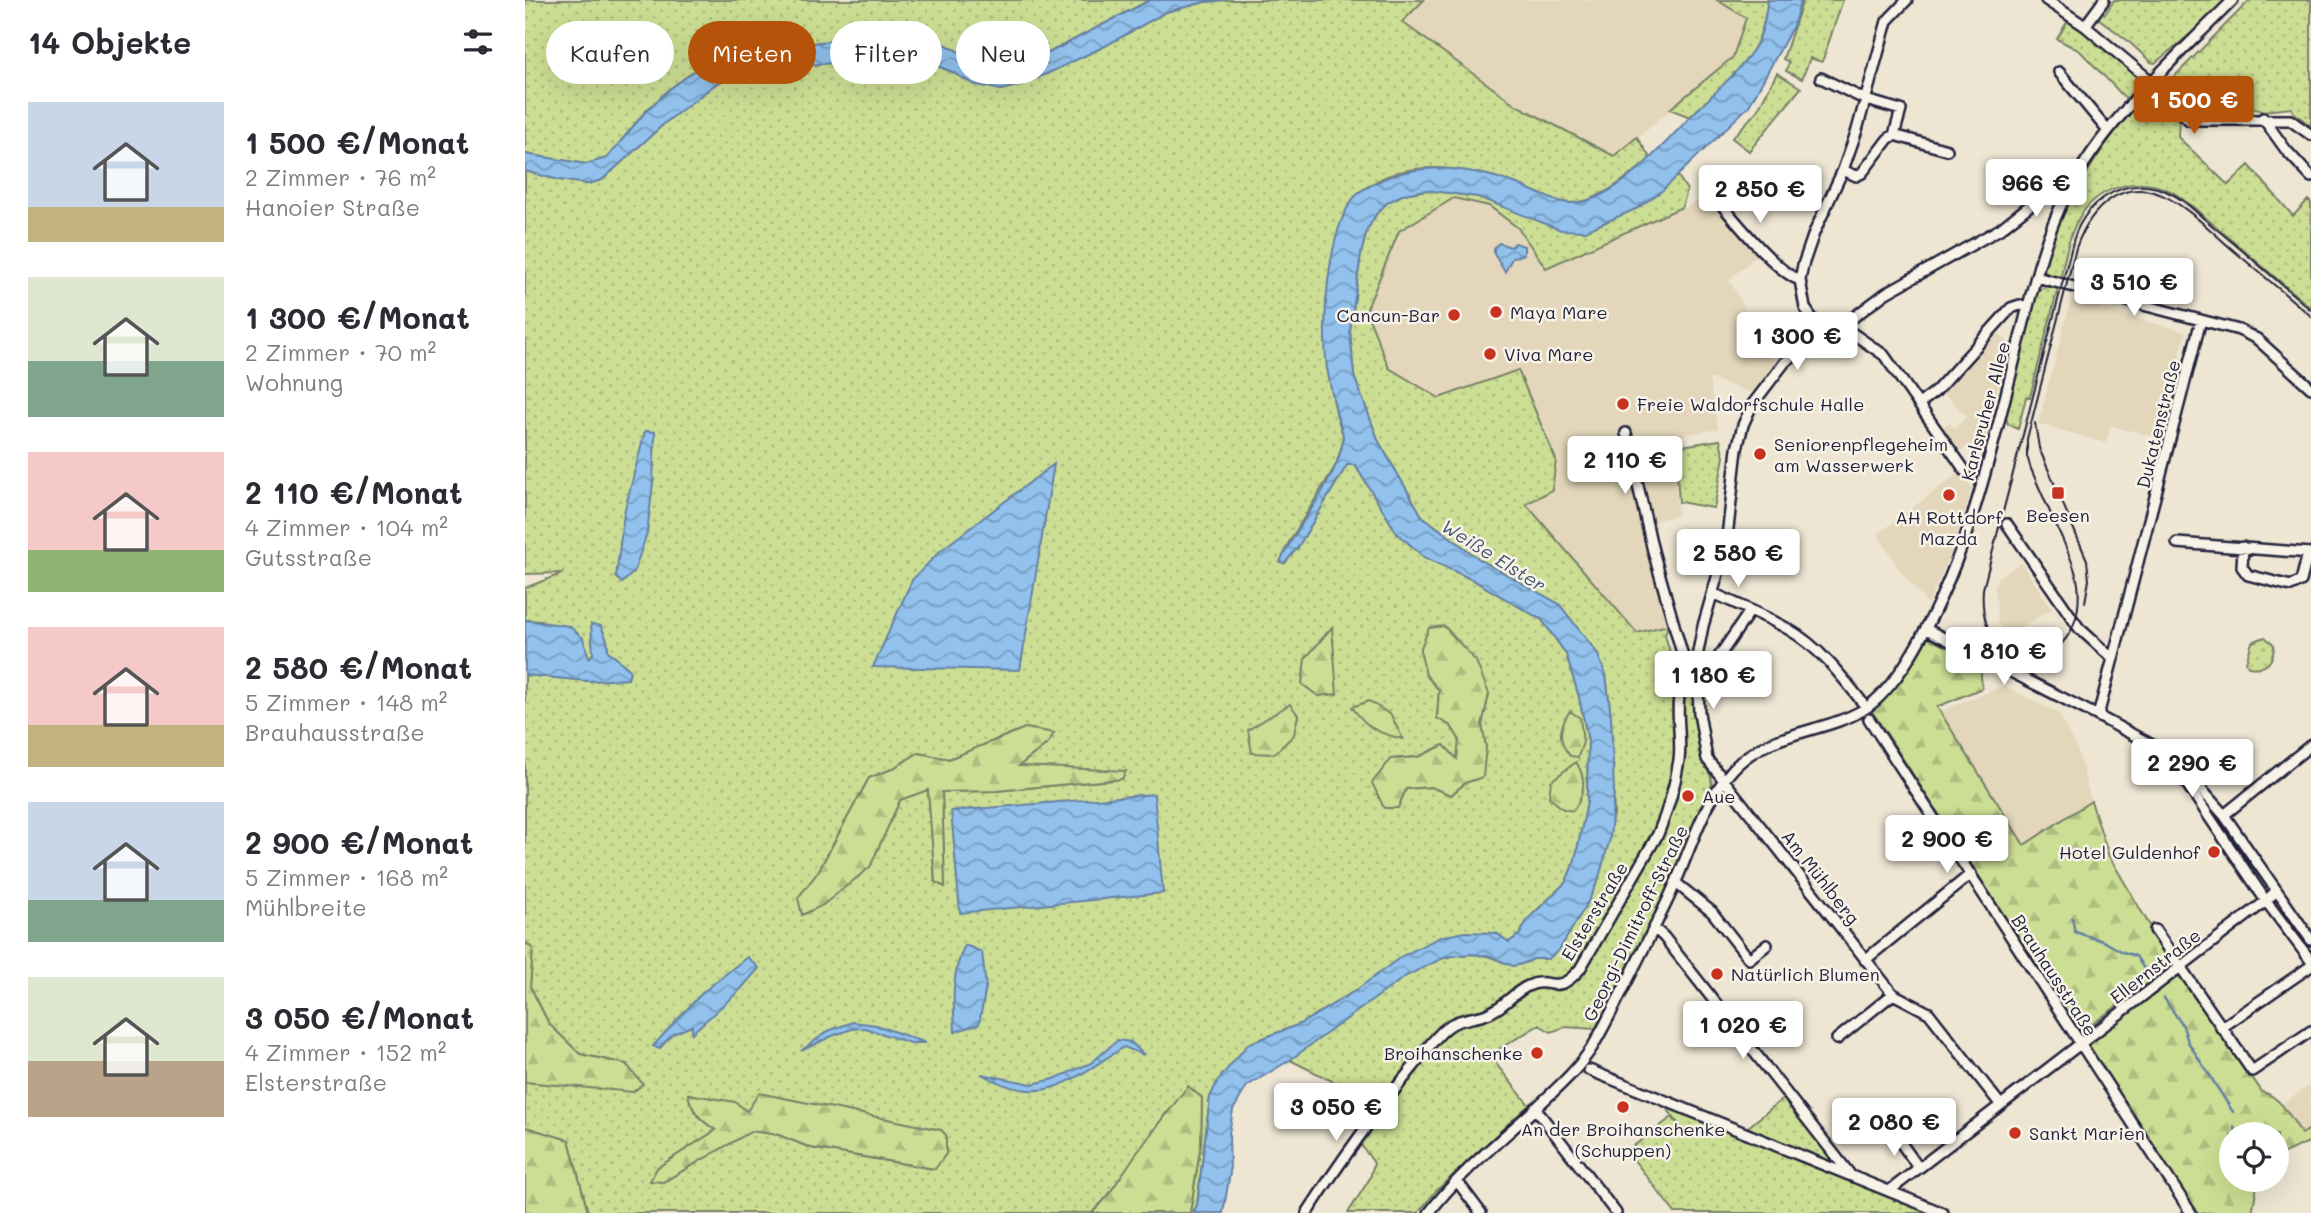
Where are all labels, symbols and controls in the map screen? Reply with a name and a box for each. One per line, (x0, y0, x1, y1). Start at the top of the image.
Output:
chip: Kaufen (546, 21, 674, 84)
chip: Mieten (688, 21, 816, 84)
chip: Filter (830, 21, 942, 84)
chip: Neu (956, 21, 1050, 84)
text: 14 Objekte (28, 22, 191, 62)
icon: filters (459, 23, 497, 61)
pin: 1 500 € (2129, 76, 2259, 136)
text: 1 500 € (2150, 84, 2238, 114)
text: 1 500 €/Monat (245, 122, 469, 162)
icon: home (84, 130, 168, 214)
pin: 966 € (1987, 160, 2085, 219)
text: 2 Zimmer · 76 m² (245, 162, 436, 192)
pin: 2 850 € (1695, 166, 1825, 225)
text: 966 € (2002, 167, 2070, 197)
text: 2 850 € (1715, 173, 1805, 203)
text: Hanoier Straße (245, 192, 420, 222)
pin: 3 510 € (2069, 258, 2199, 318)
text: 3 510 € (2090, 266, 2178, 296)
text: 1 300 €/Monat (245, 297, 470, 337)
place label: Maya Mare (1510, 300, 1608, 324)
place label: Cancun-Bar (1337, 303, 1440, 327)
marker: Maya Mare (1488, 304, 1504, 320)
icon: home (84, 305, 168, 389)
marker: Cancun-Bar (1446, 307, 1462, 323)
pin: 1 300 € (1732, 312, 1862, 372)
text: 1 300 € (1753, 320, 1841, 350)
text: 2 Zimmer · 70 m² (245, 337, 436, 367)
street label: Karlsruher Allee (1955, 339, 2015, 483)
place label: Viva Mare (1504, 342, 1593, 366)
marker: Viva Mare (1482, 346, 1498, 362)
street label: Dukatenstraße (2130, 357, 2186, 491)
text: Wohnung (245, 367, 343, 397)
place label: Freie Waldorfschule Halle (1637, 392, 1864, 416)
marker: Freie Waldorfschule Halle (1615, 396, 1631, 412)
place label: Seniorenpflegeheim am Wasserwerk (1774, 432, 1948, 477)
pin: 2 110 € (1560, 436, 1690, 496)
text: 2 110 € (1583, 444, 1667, 474)
marker: Seniorenpflegeheim am Wasserwerk (1752, 446, 1768, 462)
text: 2 110 €/Monat (245, 472, 463, 512)
icon: home (84, 480, 168, 564)
marker: Beesen (2050, 485, 2066, 501)
marker: AH Rottdorf Mazda (1941, 487, 1957, 503)
place label: Beesen (2026, 503, 2090, 527)
place label: AH Rottdorf Mazda (1895, 505, 2004, 550)
text: 4 Zimmer · 104 m² (245, 512, 448, 542)
water label: Weiße Elster (1437, 513, 1551, 597)
pin: 2 580 € (1673, 530, 1803, 589)
text: 2 580 € (1693, 537, 1783, 567)
text: Gutsstraße (245, 542, 372, 572)
pin: 1 810 € (1939, 628, 2069, 687)
text: 1 810 € (1962, 635, 2046, 665)
text: 2 580 €/Monat (245, 647, 472, 687)
pin: 1 180 € (1648, 652, 1778, 711)
icon: home (84, 655, 168, 739)
text: 1 180 € (1671, 659, 1755, 689)
text: 5 Zimmer · 148 m² (245, 687, 448, 717)
text: Brauhausstraße (245, 717, 425, 747)
pin: 2 290 € (2127, 740, 2257, 799)
text: 2 290 € (2147, 747, 2237, 777)
place label: Aue (1702, 784, 1735, 808)
marker: Aue (1680, 788, 1696, 804)
pin: 2 900 € (1882, 816, 2012, 875)
street label: Georgi-Dimitroff-Straße (1577, 821, 1693, 1025)
text: 2 900 €/Monat (245, 822, 473, 862)
text: 2 900 € (1901, 823, 1993, 853)
street label: Am Mühlberg (1777, 825, 1865, 929)
icon: home (84, 830, 168, 914)
place label: Hotel Guldenhof (2059, 840, 2201, 864)
marker: Hotel Guldenhof (2206, 844, 2222, 860)
street label: Elsterstraße (1555, 857, 1633, 965)
text: 5 Zimmer · 168 m² (245, 862, 448, 892)
text: Mühlbreite (245, 892, 367, 922)
street label: Brauhausstraße (2007, 909, 2103, 1041)
street label: Ellernstraße (2105, 923, 2205, 1009)
place label: Natürlich Blumen (1731, 962, 1880, 986)
marker: Natürlich Blumen (1709, 966, 1725, 982)
text: 3 050 €/Monat (245, 997, 474, 1037)
pin: 1 020 € (1678, 1002, 1808, 1061)
icon: home (84, 1005, 168, 1089)
text: 1 020 € (1699, 1009, 1787, 1039)
text: 4 Zimmer · 152 m² (245, 1037, 446, 1067)
place label: Broihanschenke (1384, 1041, 1523, 1065)
marker: Broihanschenke (1529, 1045, 1545, 1061)
text: Elsterstraße (245, 1067, 387, 1097)
pin: 3 050 € (1271, 1084, 1401, 1143)
text: 3 050 € (1290, 1091, 1382, 1121)
pin: 2 080 € (1829, 1098, 1959, 1158)
marker: An der Broihanschenke (Schuppen) (1615, 1099, 1631, 1115)
text: 2 080 € (1848, 1106, 1940, 1136)
place label: An der Broihanschenke (Schuppen) (1521, 1117, 1725, 1162)
place label: Sankt Marien (2029, 1121, 2145, 1145)
map controls (2219, 1122, 2289, 1192)
button: locate (2219, 1122, 2289, 1192)
marker: Sankt Marien (2007, 1125, 2023, 1141)

